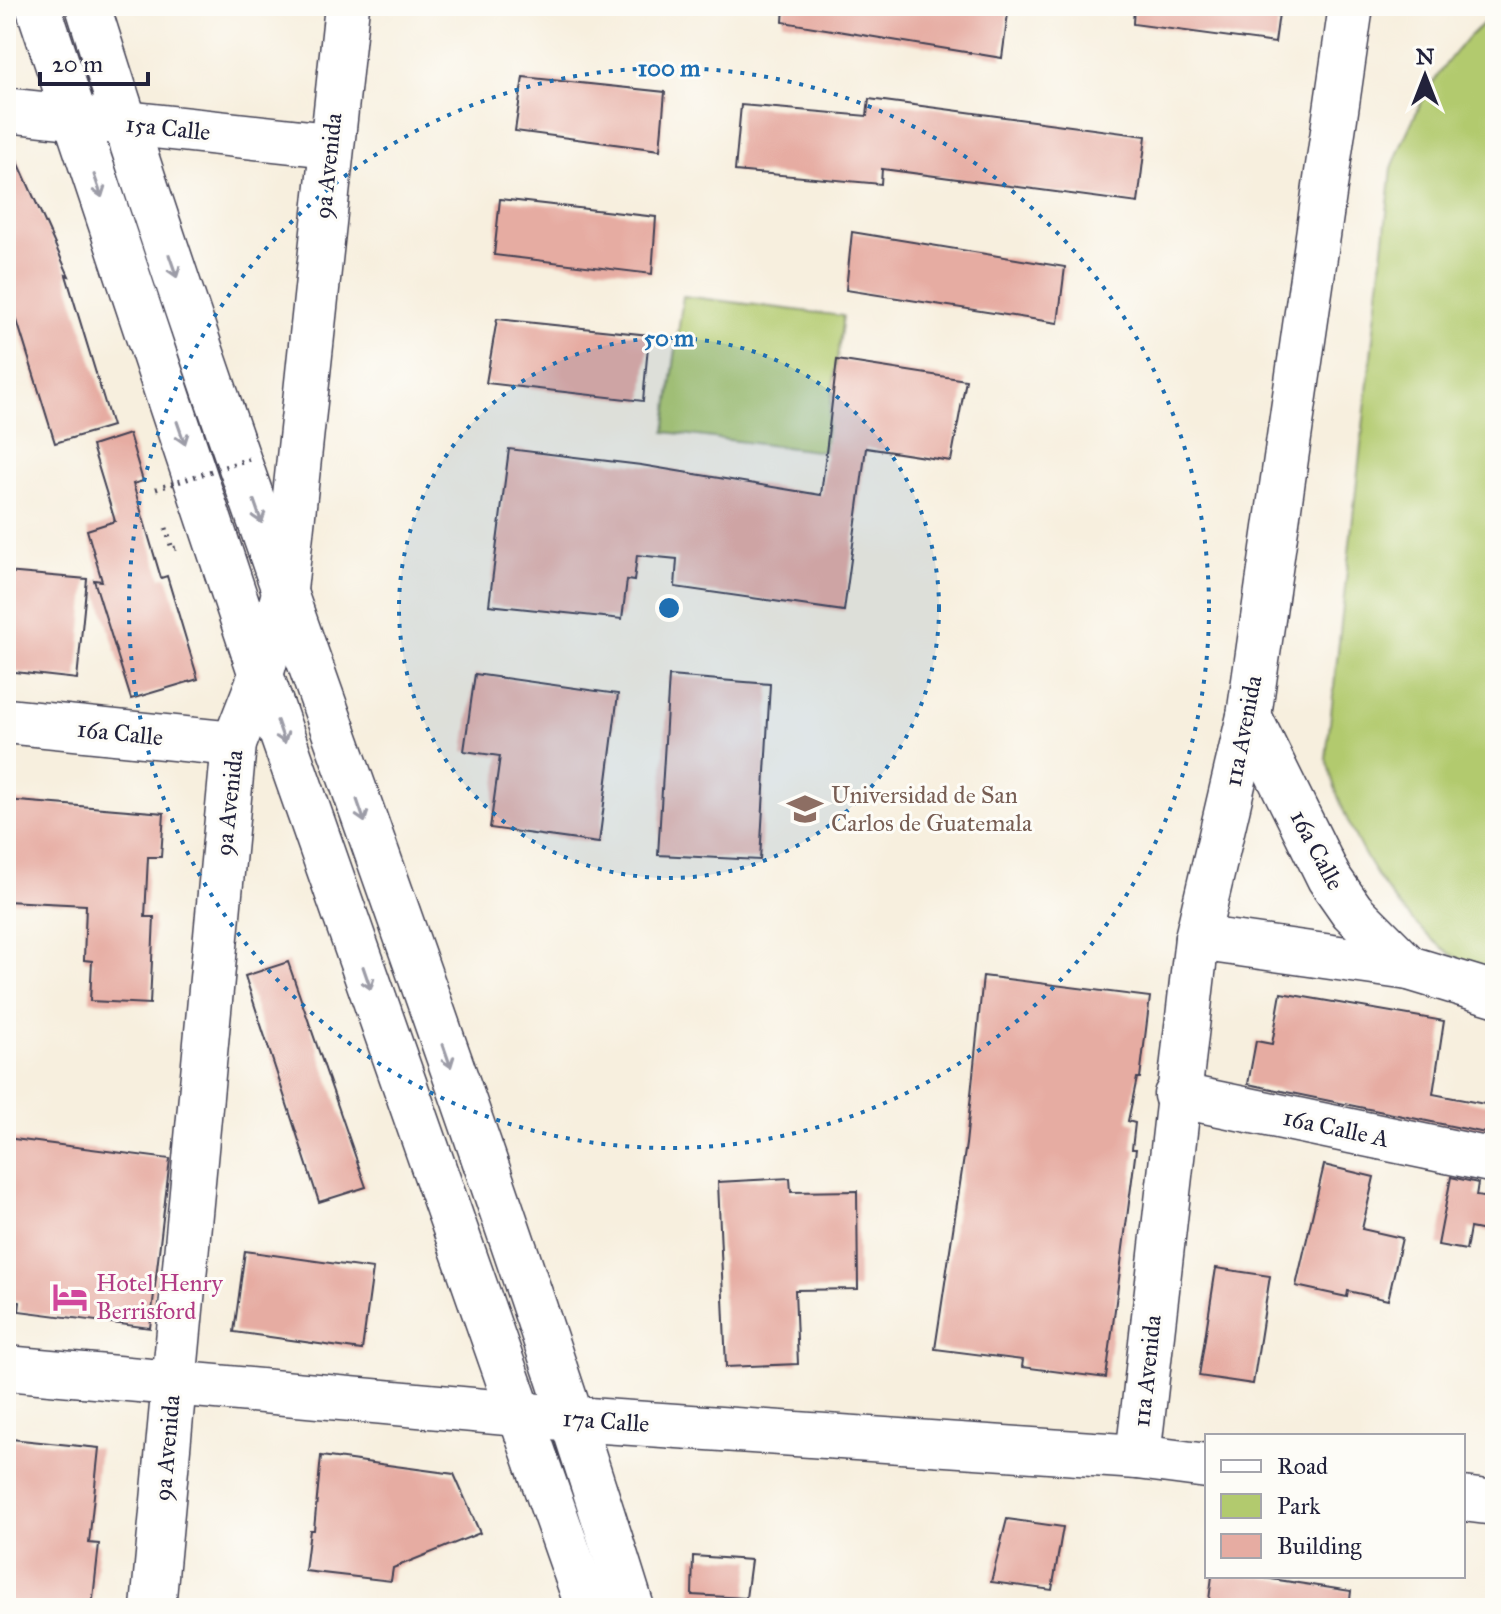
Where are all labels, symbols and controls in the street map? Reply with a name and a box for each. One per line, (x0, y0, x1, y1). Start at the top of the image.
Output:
scale bar (40, 36, 148, 86)
north arrow (1385, 36, 1465, 116)
text: N (1416, 43, 1435, 70)
text: 20 m (52, 49, 103, 79)
text: 100 m (638, 53, 701, 83)
street label: 15a Calle (124, 109, 212, 147)
street label: 9a Avenida (308, 111, 349, 220)
one-way arrow (92, 173, 107, 198)
one-way arrow (167, 253, 182, 278)
text: 50 m (644, 323, 695, 353)
one-way arrow (175, 420, 190, 445)
one-way arrow (251, 499, 266, 524)
centre of rings (655, 594, 683, 622)
street label: 11a Avenida (1218, 672, 1269, 789)
street label: 16a Calle (75, 714, 165, 752)
one-way arrow (275, 719, 290, 744)
street label: 9a Avenida (209, 748, 250, 857)
place label: Universidad de San Carlos de Guatemala (831, 780, 1033, 838)
school or university icon: Universidad de San Carlos de Guatemala (786, 790, 824, 828)
one-way arrow (355, 798, 370, 823)
street label: 16a Calle (1283, 805, 1351, 895)
one-way arrow (361, 965, 375, 990)
one-way arrow (440, 1043, 455, 1068)
street label: 16a Calle A (1280, 1102, 1392, 1154)
place label: Hotel Henry Berrisford (96, 1268, 223, 1326)
hotel icon: Hotel Henry Berrisford (51, 1278, 89, 1316)
street label: 11a Avenida (1126, 1313, 1168, 1428)
street label: 9a Avenida (147, 1393, 187, 1502)
street label: 17a Calle (562, 1403, 650, 1439)
legend (1205, 1434, 1465, 1578)
text: Road (1277, 1451, 1328, 1481)
text: Park (1277, 1491, 1321, 1521)
text: Building (1277, 1531, 1362, 1561)

